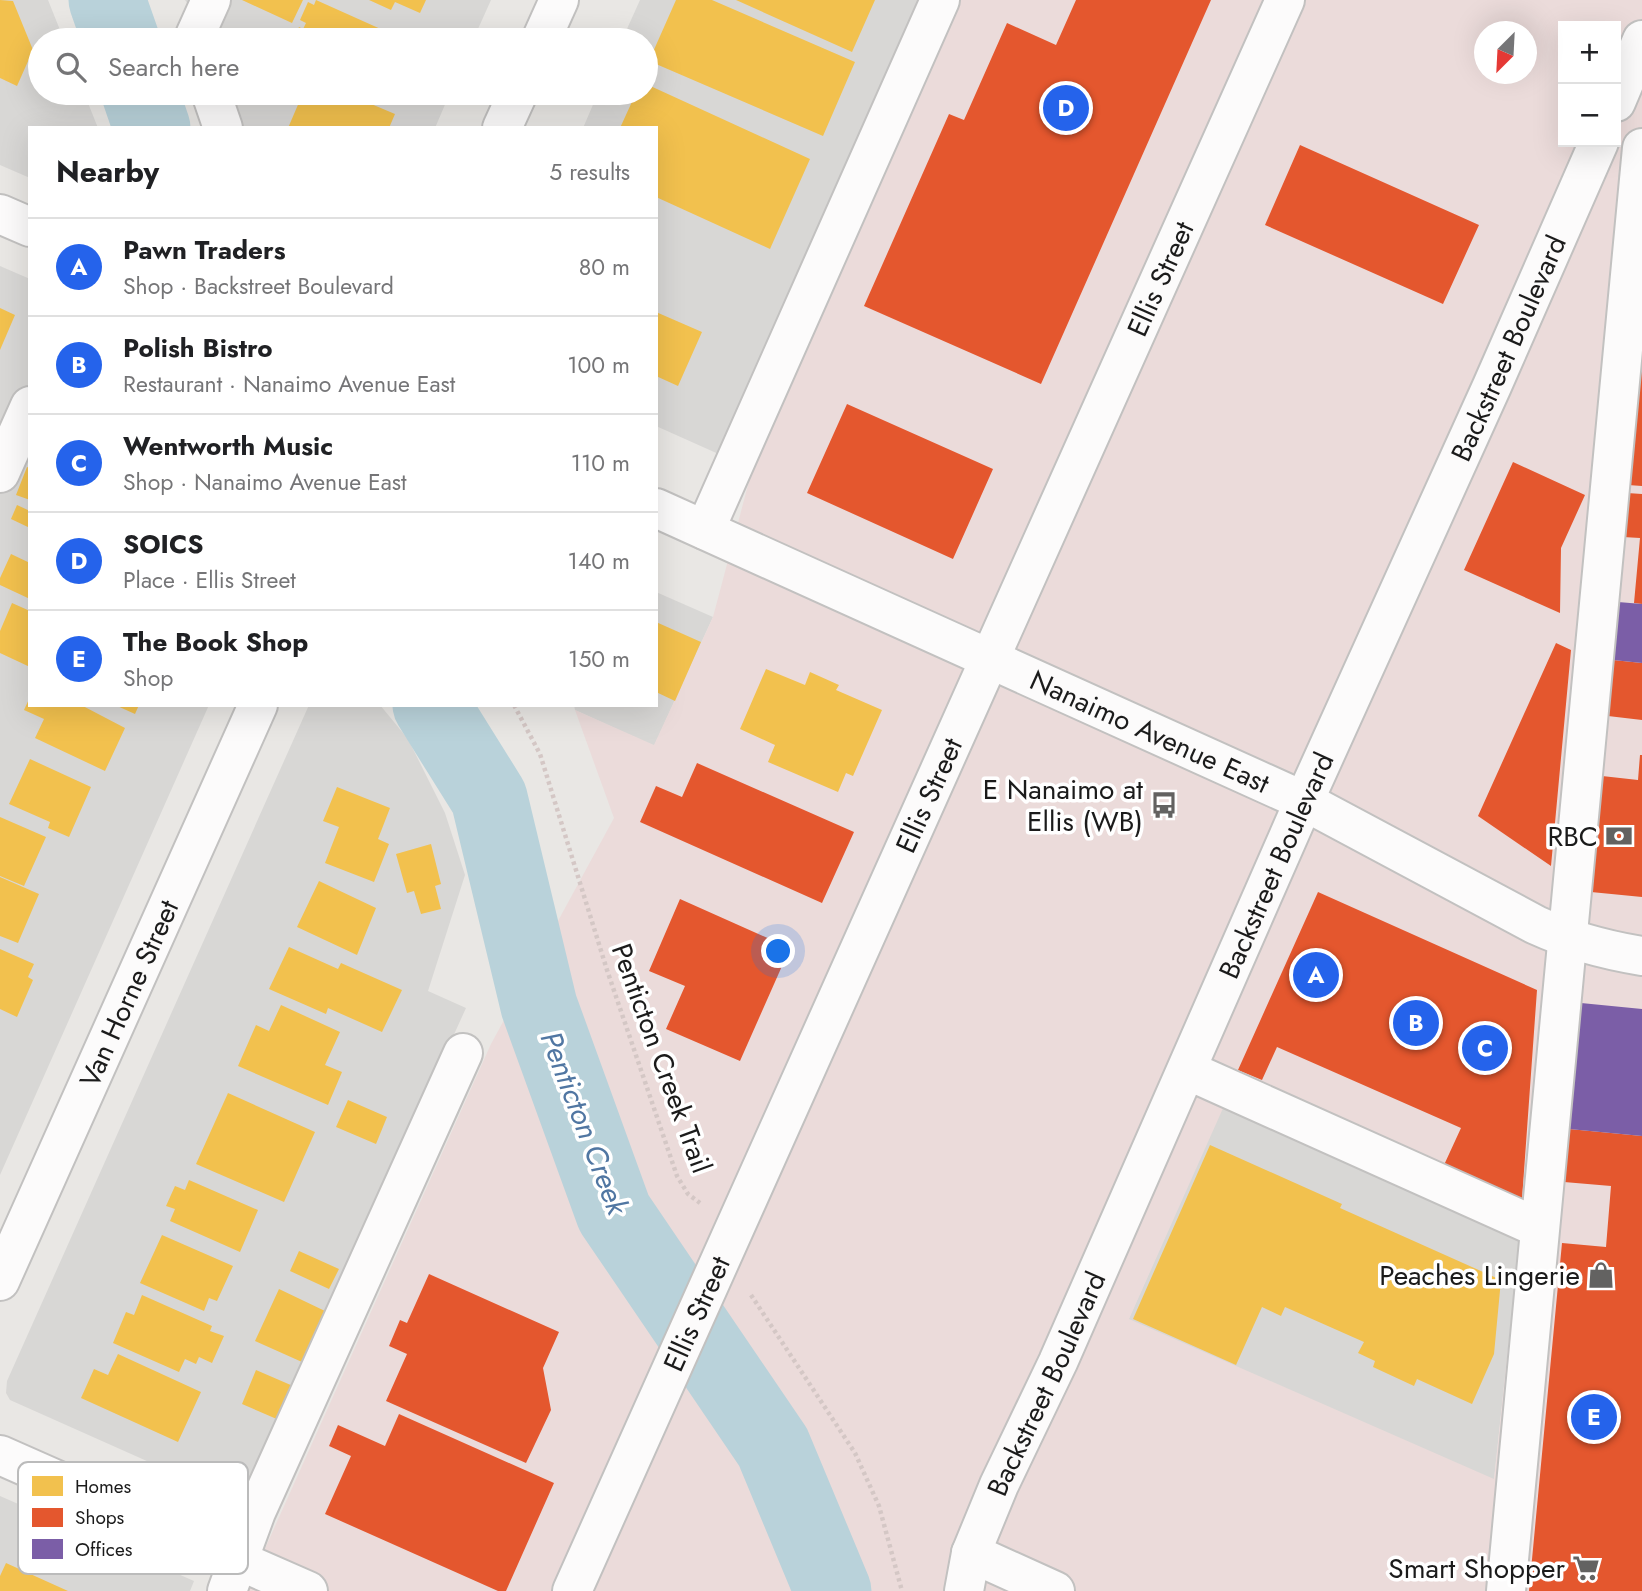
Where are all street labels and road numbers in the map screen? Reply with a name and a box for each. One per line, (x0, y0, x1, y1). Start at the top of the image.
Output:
street label: Ellis Street (1117, 215, 1204, 343)
street label: Backstreet Boulevard (1441, 229, 1577, 468)
street label: Nanaimo Avenue East (1023, 660, 1276, 804)
street label: Ellis Street (885, 731, 973, 860)
street label: Backstreet Boulevard (1209, 746, 1344, 985)
street label: Van Horne Street (69, 893, 189, 1094)
street label: Penticton Creek Trail (601, 938, 722, 1179)
street label: Ellis Street (653, 1249, 741, 1378)
street label: Backstreet Boulevard (977, 1265, 1116, 1502)

